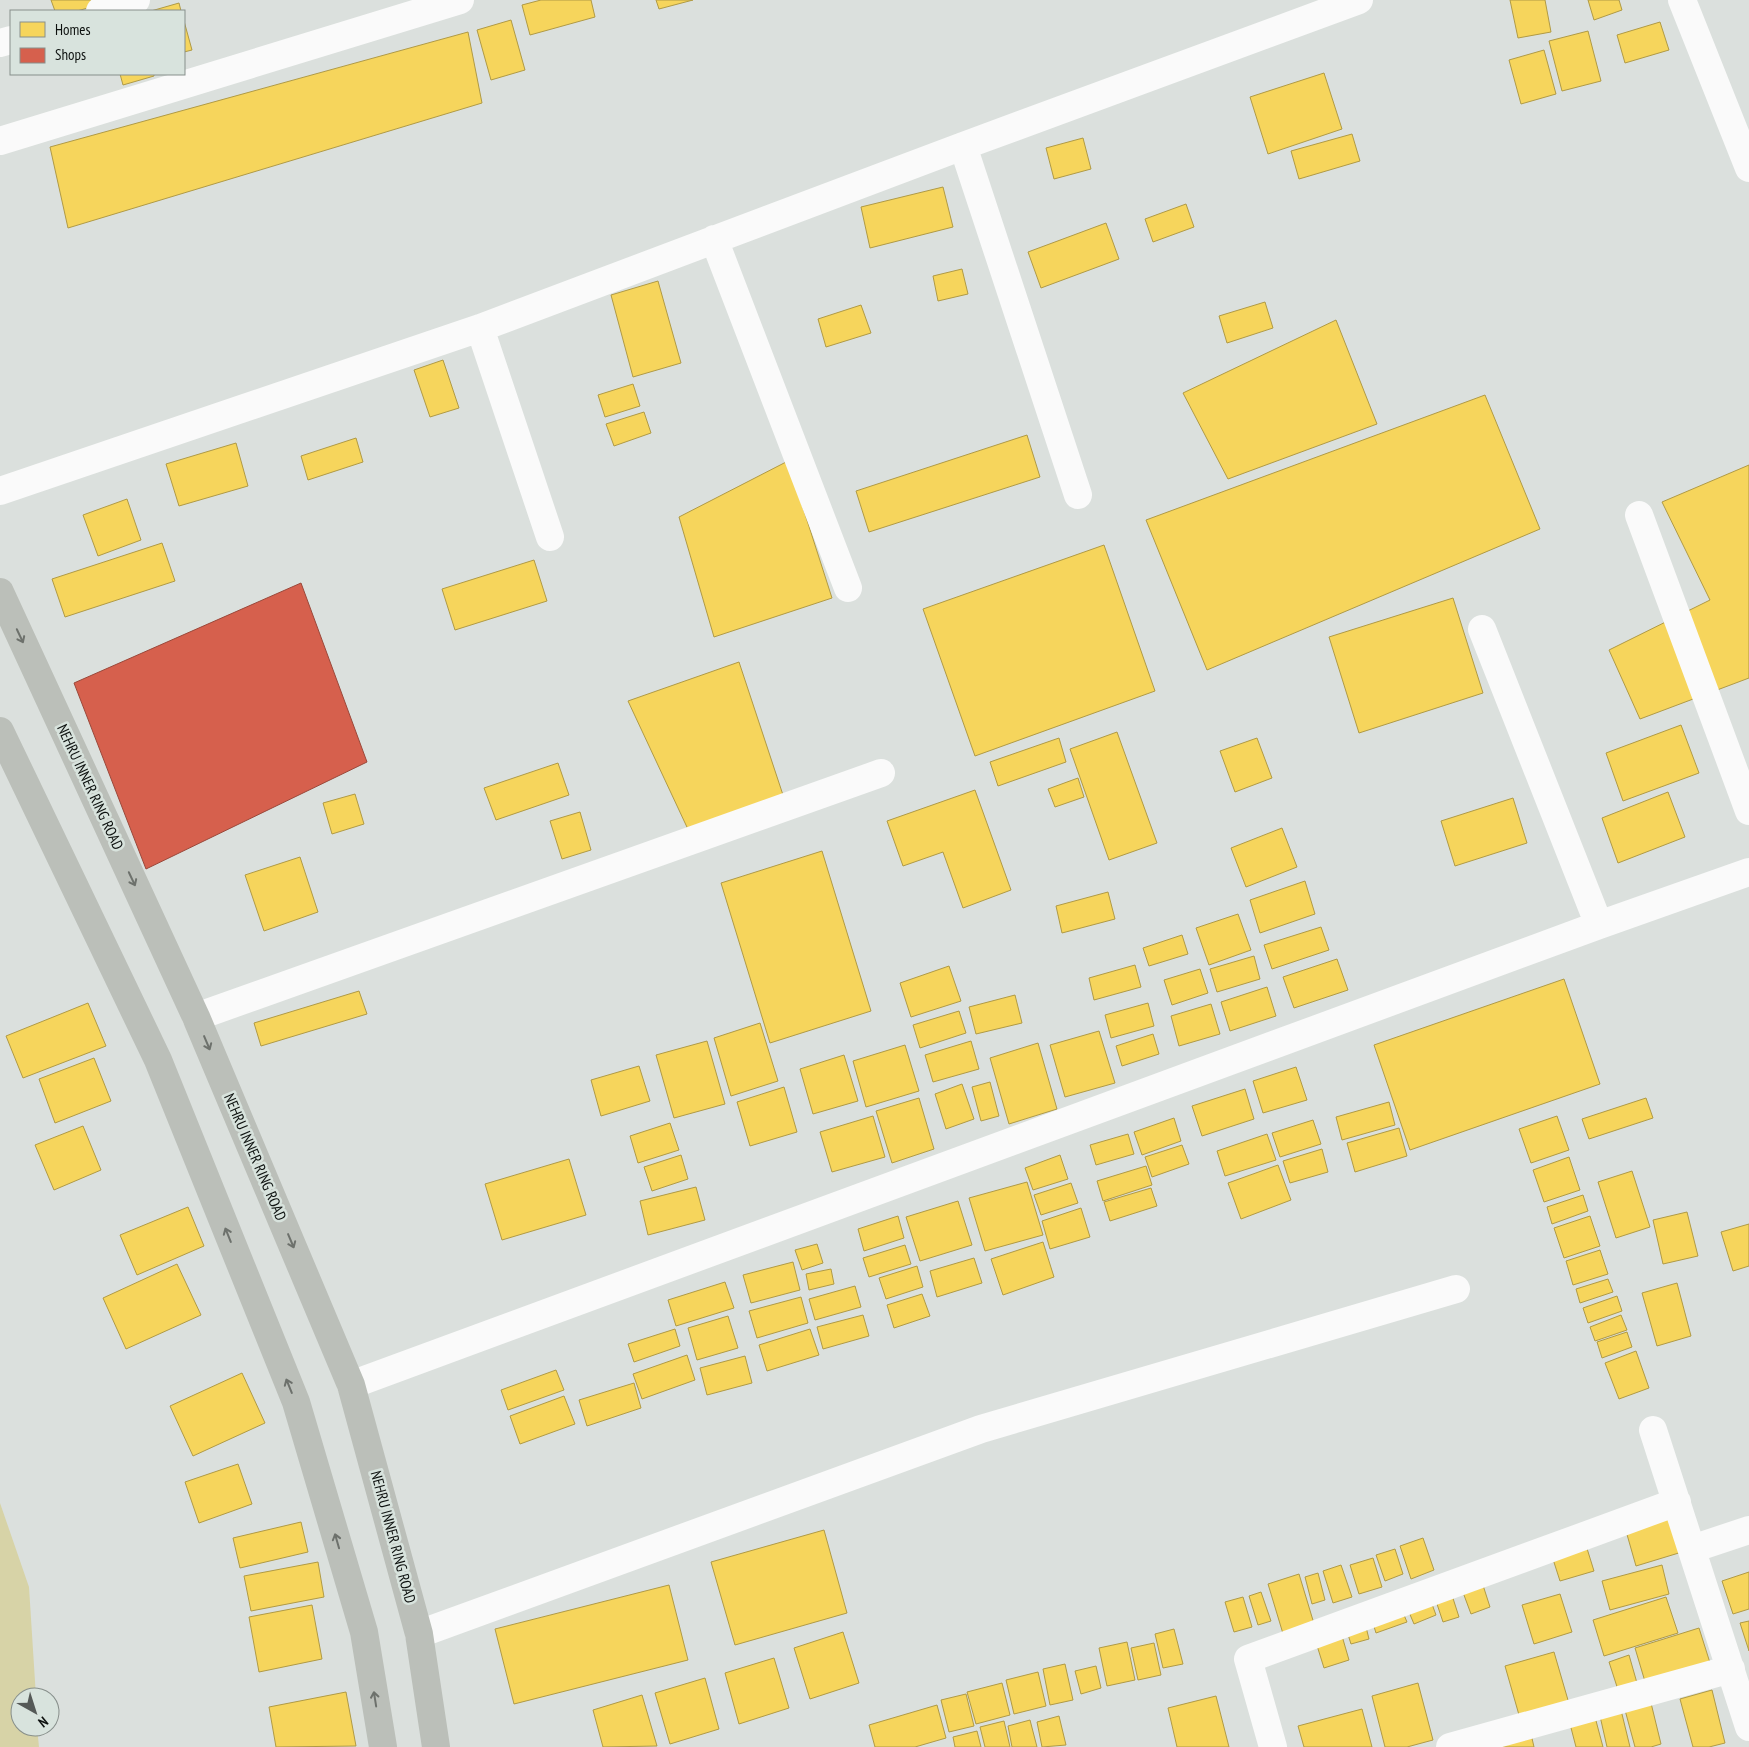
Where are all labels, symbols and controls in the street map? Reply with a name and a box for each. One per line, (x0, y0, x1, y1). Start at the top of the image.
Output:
legend (10, 10, 185, 75)
text: Homes (55, 20, 91, 39)
text: Shops (55, 45, 86, 64)
one-way arrow (16, 628, 26, 643)
street label: NEHRU INNER RING ROAD (53, 721, 128, 853)
one-way arrow (128, 871, 138, 886)
one-way arrow (203, 1035, 212, 1050)
street label: NEHRU INNER RING ROAD (220, 1090, 291, 1223)
one-way arrow (223, 1228, 233, 1243)
one-way arrow (286, 1233, 296, 1248)
one-way arrow (284, 1379, 294, 1394)
street label: NEHRU INNER RING ROAD (367, 1469, 420, 1605)
one-way arrow (331, 1534, 341, 1550)
north arrow (10, 1687, 60, 1737)
one-way arrow (369, 1691, 379, 1707)
text: N (35, 1713, 52, 1731)

